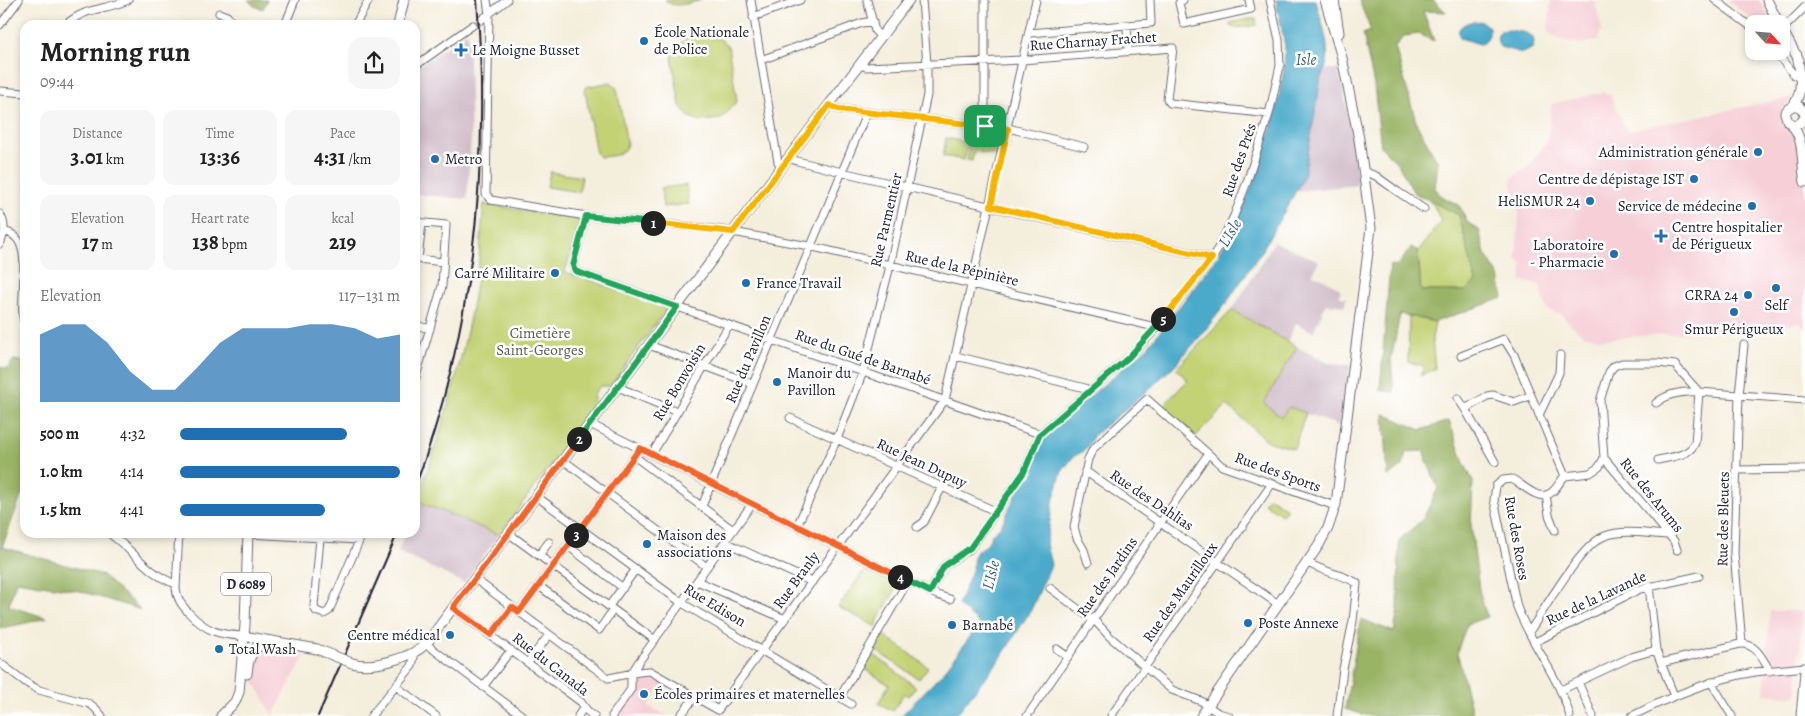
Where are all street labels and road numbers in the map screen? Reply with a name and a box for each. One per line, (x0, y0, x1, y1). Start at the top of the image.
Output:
street label: Rue Charnay Frachet (1029, 27, 1157, 55)
street label: Rue des Prés (1217, 120, 1261, 200)
street label: Rue Parmentier (865, 171, 907, 269)
street label: Rue de la Pépinière (903, 245, 1021, 291)
street label: Rue du Pavillon (720, 312, 776, 406)
street label: Rue du Gué de Barnabé (793, 324, 934, 390)
street label: Rue Bonvoisin (648, 339, 710, 425)
street label: Rue Jean Dupuy (874, 433, 971, 493)
street label: Rue des Sports (1232, 447, 1324, 497)
street label: Rue des Arums (1616, 453, 1688, 537)
street label: Rue des Dahlias (1106, 465, 1198, 535)
street label: Rue des Bleuets (1712, 471, 1734, 567)
street label: Rue des Roses (1500, 494, 1534, 582)
street label: Rue des Jardins (1072, 533, 1142, 621)
street label: Rue des Maurilloux (1138, 538, 1222, 646)
street label: Rue Branly (768, 547, 824, 613)
street label: Rue de la Lavande (1543, 566, 1650, 630)
road number: D 6089 (221, 572, 271, 596)
street label: Rue Edison (680, 579, 750, 631)
street label: Rue du Canada (508, 628, 594, 700)

